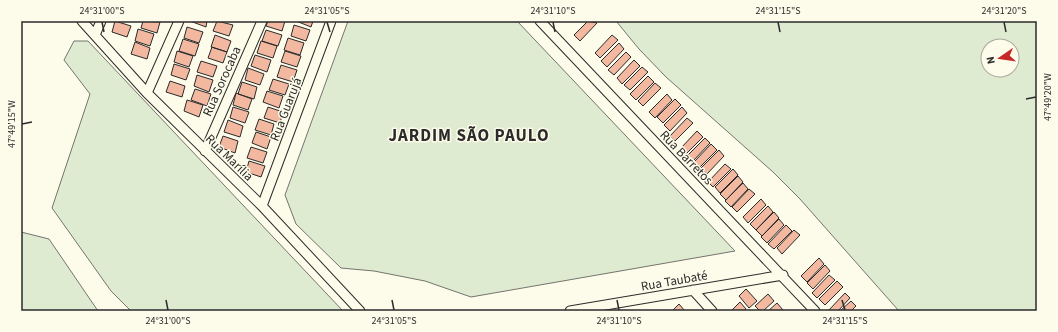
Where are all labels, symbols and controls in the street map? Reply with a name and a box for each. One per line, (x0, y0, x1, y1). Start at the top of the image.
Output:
text: 24°31'00"S (79, 4, 125, 18)
text: 24°31'05"S (304, 4, 350, 18)
text: 24°31'10"S (530, 4, 576, 18)
text: 24°31'15"S (755, 4, 801, 18)
text: 24°31'20"S (981, 4, 1027, 18)
north arrow (980, 38, 1020, 78)
street label: Rua Sorocaba (198, 44, 245, 119)
text: N (983, 55, 999, 65)
text: 47°49'20"W (1041, 73, 1055, 121)
street label: Rua Guarujá (266, 75, 306, 144)
text: 47°49'15"W (5, 100, 19, 148)
district label: JARDIM SÃO PAULO (388, 124, 550, 148)
street label: Rua Barretos (656, 126, 717, 189)
street label: Rua Marília (201, 130, 257, 185)
street label: Rua Taubaté (639, 266, 709, 296)
text: 24°31'00"S (145, 314, 191, 328)
text: 24°31'05"S (371, 314, 417, 328)
text: 24°31'10"S (596, 314, 642, 328)
text: 24°31'15"S (822, 314, 868, 328)

